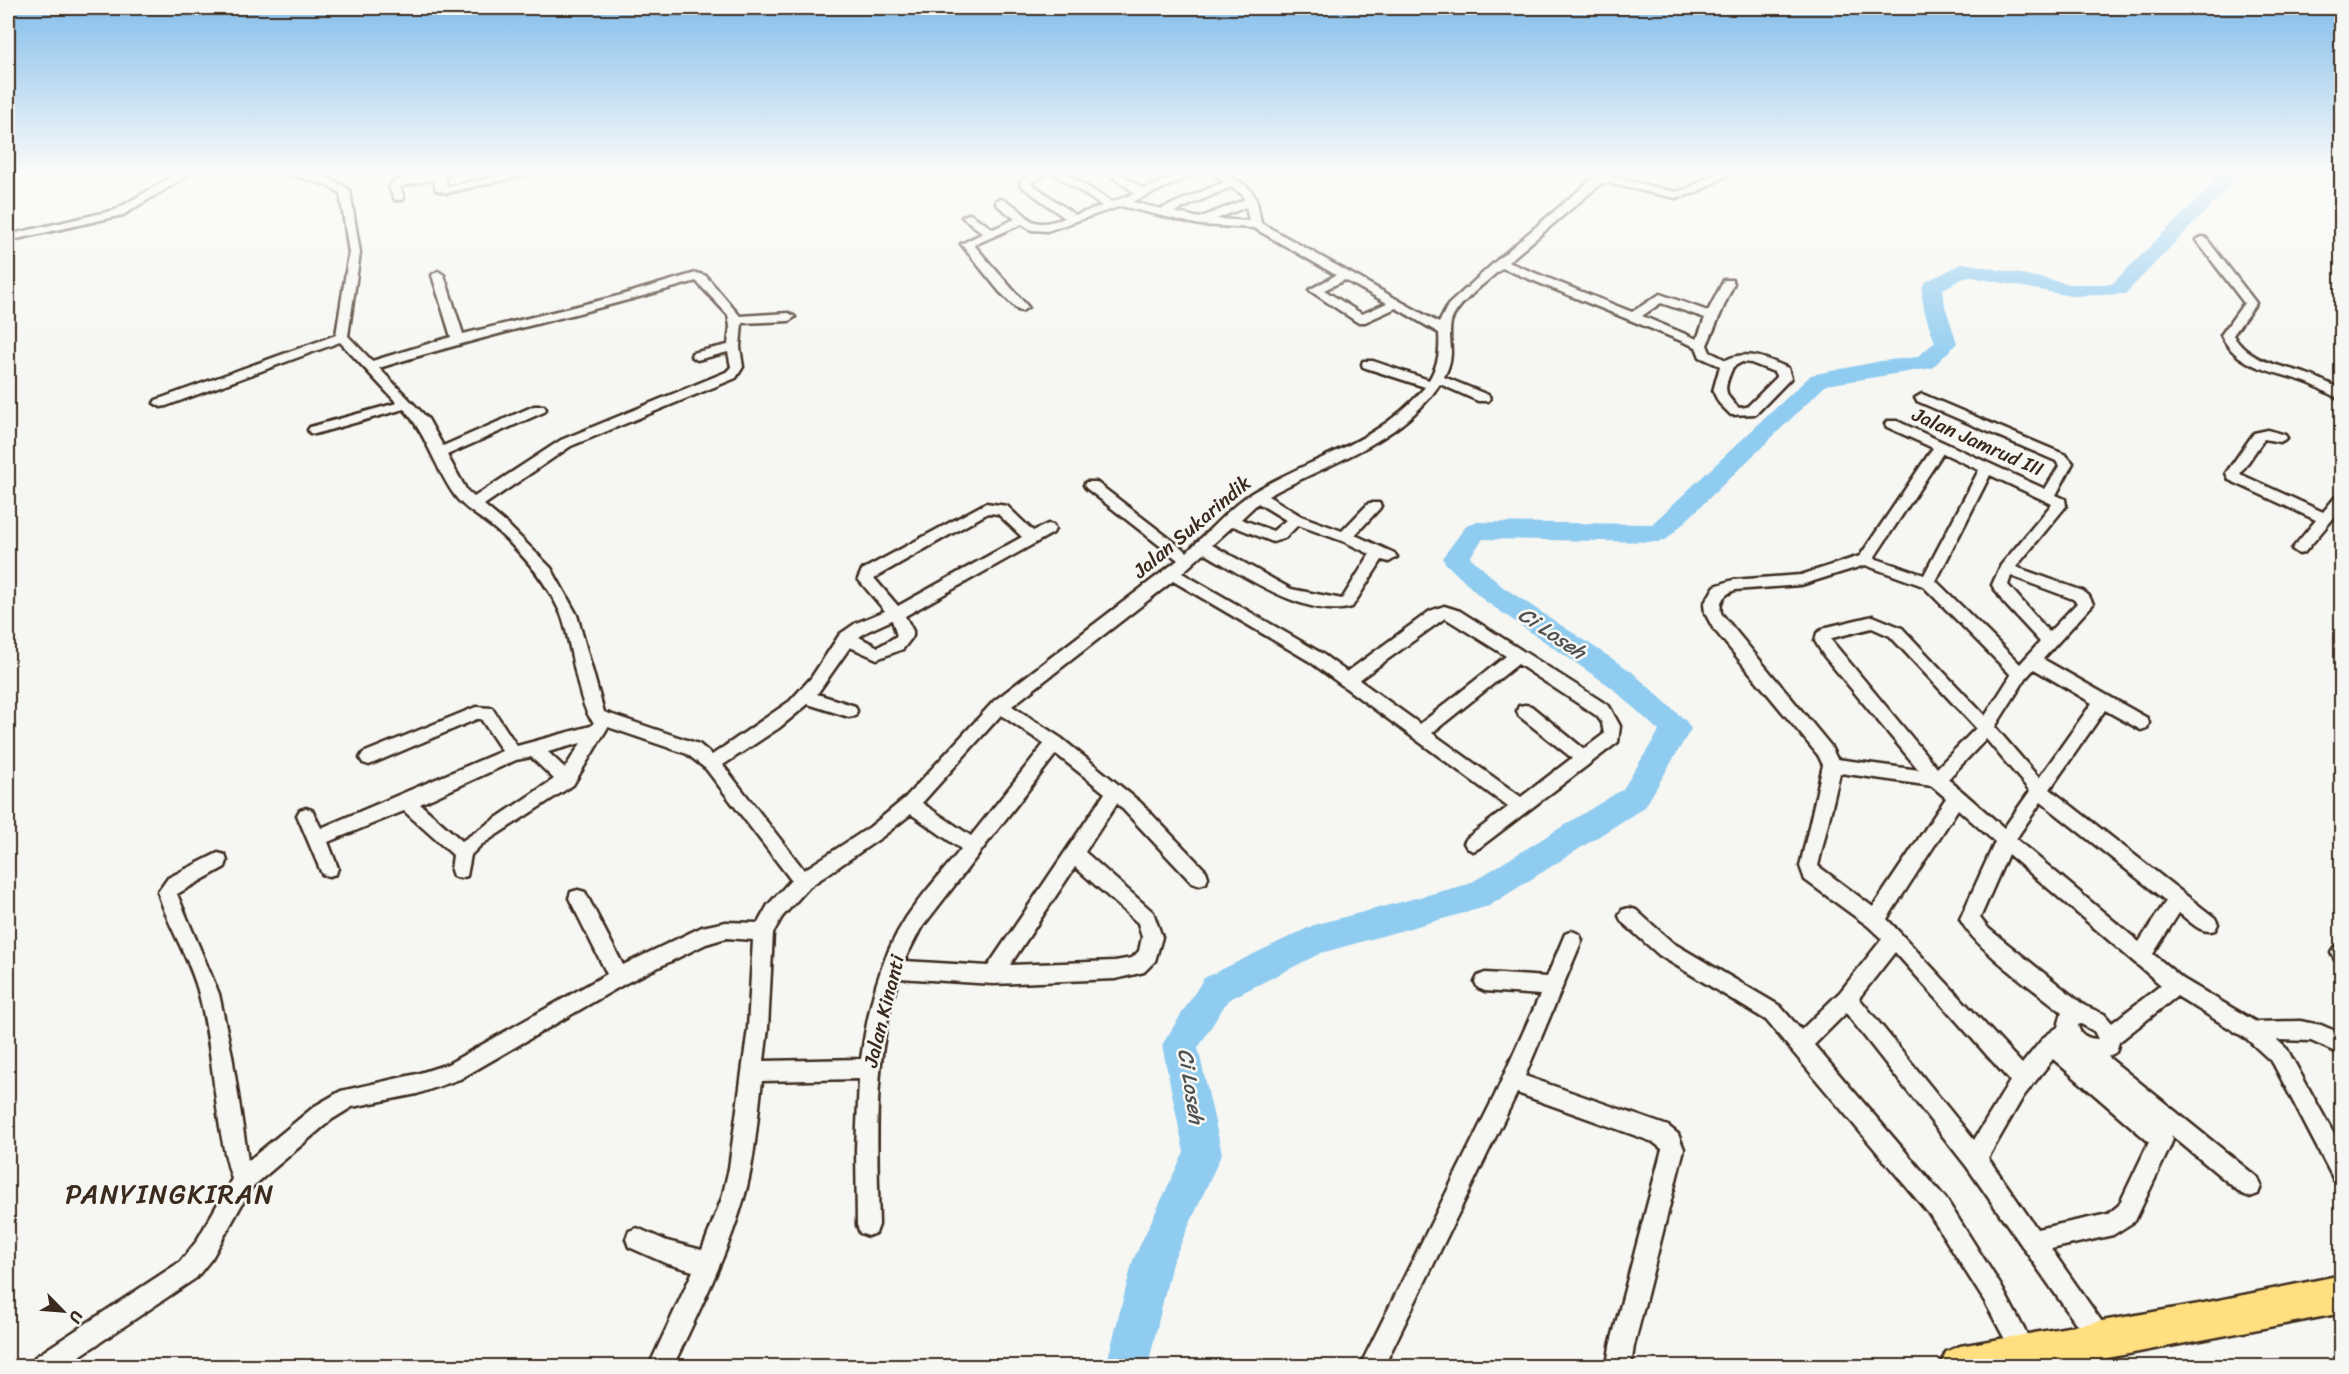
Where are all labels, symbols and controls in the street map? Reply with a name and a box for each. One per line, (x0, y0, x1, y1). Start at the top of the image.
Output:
street label: Jalan Jamrud III (1906, 397, 2049, 487)
street label: Jalan Sukarindik (1124, 466, 1260, 588)
water label: Ci Loseh (1510, 596, 1596, 671)
street label: Jalan Kinanti (853, 950, 915, 1072)
water label: Ci Loseh (1166, 1046, 1216, 1128)
district label: PANYINGKIRAN (65, 1170, 275, 1218)
north arrow (33, 1281, 93, 1341)
text: U (60, 1306, 92, 1329)

